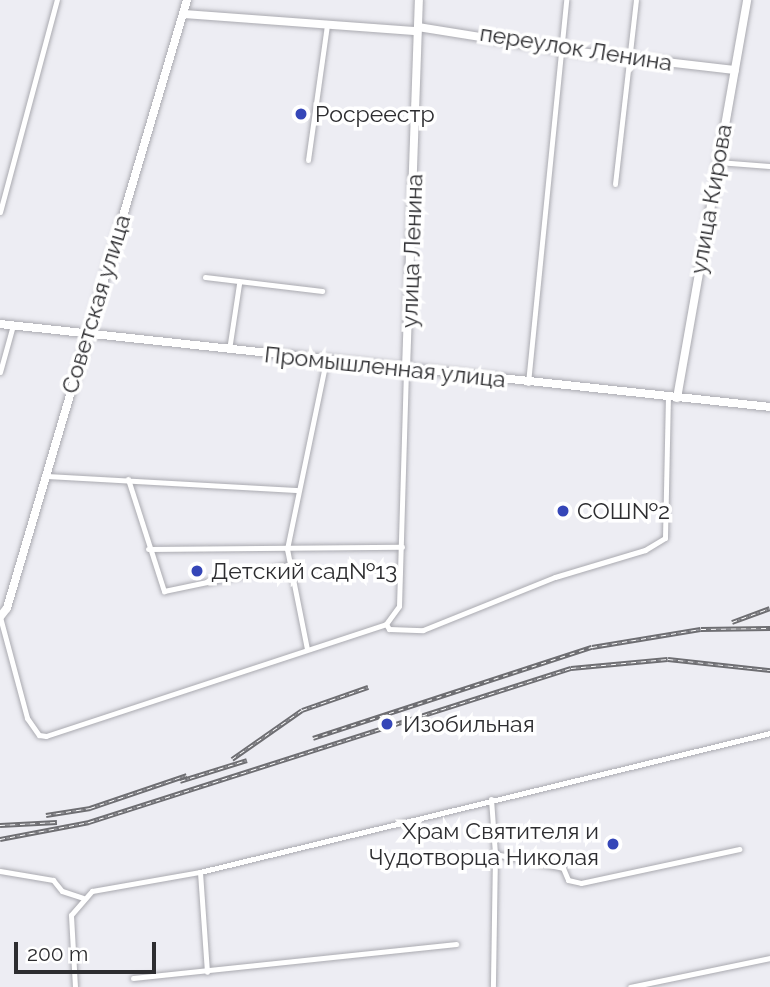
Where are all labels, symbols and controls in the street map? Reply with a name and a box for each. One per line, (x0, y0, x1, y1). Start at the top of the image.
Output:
street label: переулок Ленина (478, 19, 674, 77)
place label: Росреестр (315, 100, 435, 128)
marker: Росреестр (293, 106, 309, 122)
street label: улица Кирова (684, 122, 738, 276)
street label: улица Ленина (396, 173, 428, 329)
street label: Советская улица (56, 211, 136, 397)
street label: Промышленная улица (263, 341, 507, 393)
place label: СОШ№2 (577, 497, 670, 525)
marker: СОШ№2 (555, 503, 571, 519)
place label: Детский сад№13 (211, 557, 397, 585)
marker: Детский сад№13 (189, 563, 205, 579)
place label: Изобильная (403, 710, 535, 738)
marker: Изобильная (377, 714, 397, 734)
place label: Храм Святителя и Чудотворца Николая (369, 817, 599, 871)
marker: Храм Святителя и Чудотворца Николая (605, 836, 621, 852)
scale bar (18, 928, 159, 972)
text: 200 m (27, 941, 88, 966)

